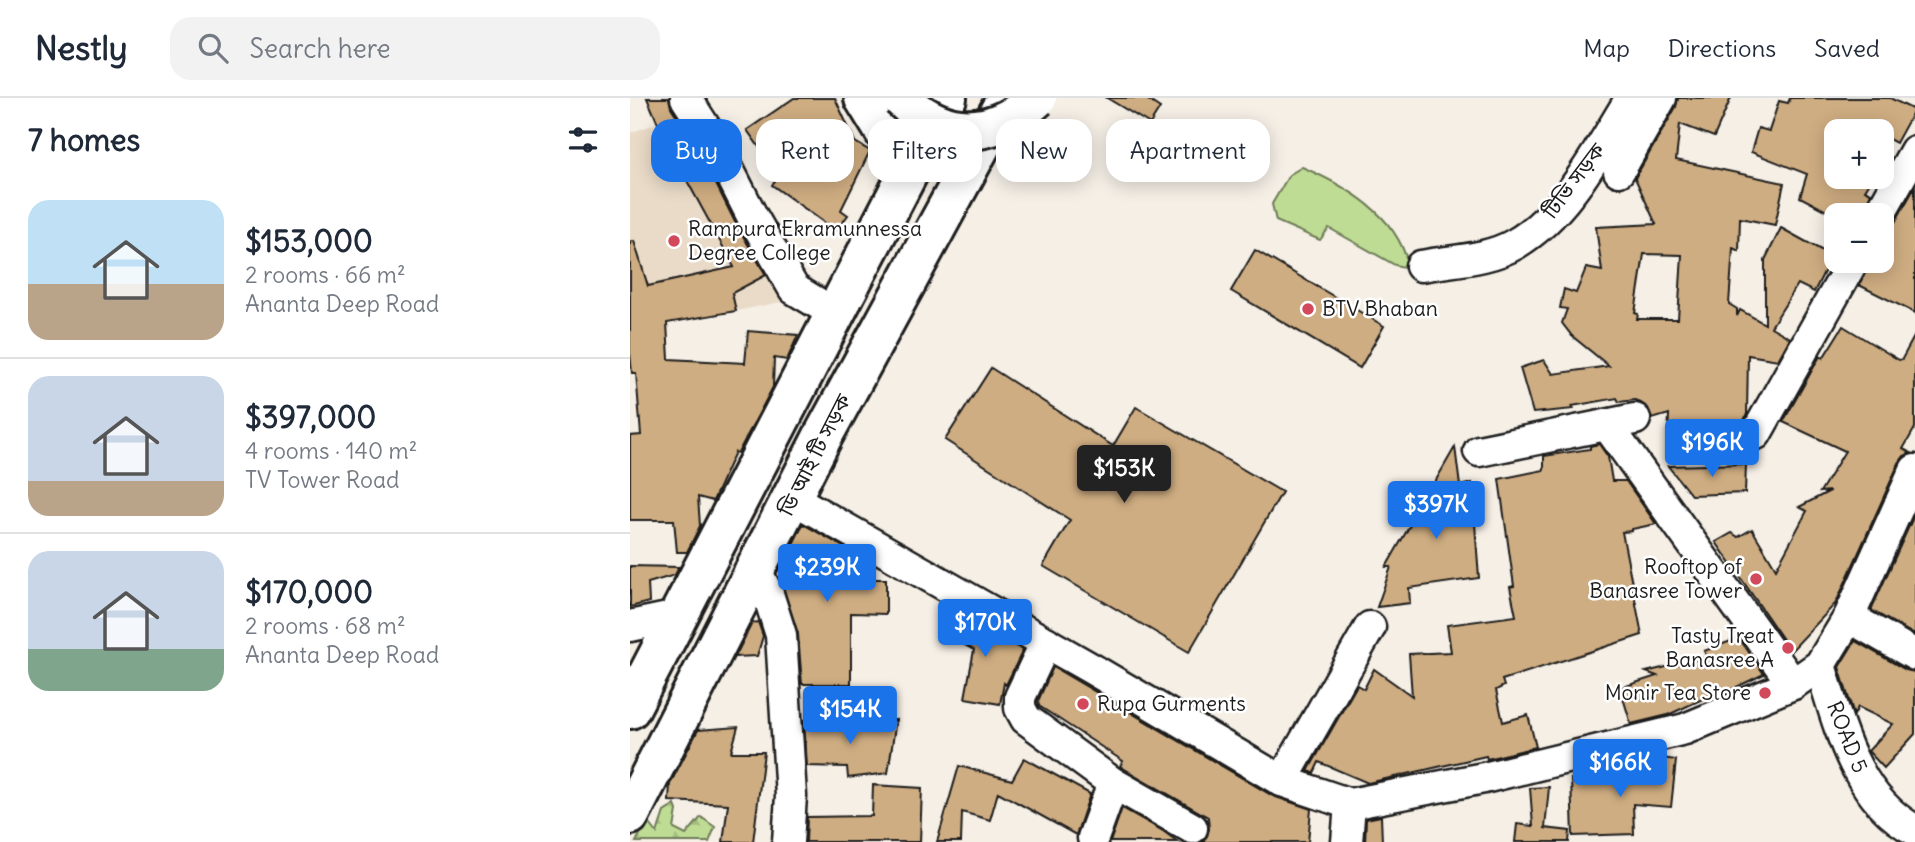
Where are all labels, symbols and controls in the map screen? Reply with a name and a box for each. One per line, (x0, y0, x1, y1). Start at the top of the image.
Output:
search box (170, 17, 660, 80)
text: Nestly (35, 27, 128, 69)
icon: search (194, 29, 232, 67)
text: Search here (250, 32, 391, 65)
text: Map (1583, 33, 1630, 63)
text: Directions (1668, 33, 1776, 63)
text: Saved (1814, 33, 1880, 63)
chip: Buy (651, 119, 742, 182)
chip: Rent (756, 119, 854, 182)
chip: Filters (868, 119, 982, 182)
chip: New (996, 119, 1092, 182)
chip: Apartment (1106, 119, 1270, 182)
map controls (1824, 119, 1894, 273)
button: + (1824, 119, 1894, 189)
text: 7 homes (28, 121, 140, 159)
icon: filters (564, 121, 602, 159)
street label: টিভি সড়ক (1536, 137, 1611, 225)
button: − (1824, 203, 1894, 273)
place label: Rampura Ekramunnessa Degree College (688, 215, 922, 266)
text: $153,000 (245, 222, 373, 260)
icon: home (84, 228, 168, 312)
marker: Rampura Ekramunnessa Degree College (666, 233, 682, 249)
text: 2 rooms · 66 m² (245, 260, 406, 289)
text: Ananta Deep Road (245, 289, 439, 318)
place label: BTV Bhaban (1322, 295, 1438, 322)
marker: BTV Bhaban (1300, 301, 1316, 317)
street label: ডি আই টি সড়ক (772, 388, 857, 521)
text: $397,000 (245, 398, 376, 436)
icon: home (84, 404, 168, 488)
pin: $196K (1663, 420, 1761, 479)
text: $196K (1681, 427, 1743, 456)
text: 4 rooms · 140 m² (245, 436, 417, 465)
pin: $153K (1075, 446, 1173, 505)
text: $153K (1093, 453, 1155, 482)
text: TV Tower Road (245, 465, 400, 494)
pin: $397K (1387, 482, 1485, 541)
text: $397K (1404, 489, 1468, 518)
pin: $239K (778, 545, 876, 604)
text: $239K (794, 552, 860, 581)
place label: Rooftop of Banasree Tower (1589, 553, 1743, 604)
marker: Rooftop of Banasree Tower (1748, 571, 1764, 587)
text: $170,000 (245, 573, 373, 611)
icon: home (84, 579, 168, 663)
pin: $170K (936, 600, 1034, 659)
text: $170K (954, 607, 1016, 636)
text: 2 rooms · 68 m² (245, 611, 406, 640)
place label: Tasty Treat Banasree A (1665, 622, 1774, 673)
text: Ananta Deep Road (245, 640, 439, 669)
marker: Tasty Treat Banasree A (1780, 640, 1796, 656)
place label: Monir Tea Store (1605, 679, 1751, 706)
marker: Monir Tea Store (1757, 685, 1773, 701)
pin: $154K (801, 686, 899, 746)
place label: Rupa Gurments (1097, 690, 1246, 717)
text: $154K (819, 694, 881, 723)
marker: Rupa Gurments (1075, 696, 1091, 712)
street label: ROAD 5 (1821, 697, 1874, 777)
pin: $166K (1571, 740, 1669, 799)
text: $166K (1589, 747, 1651, 776)

